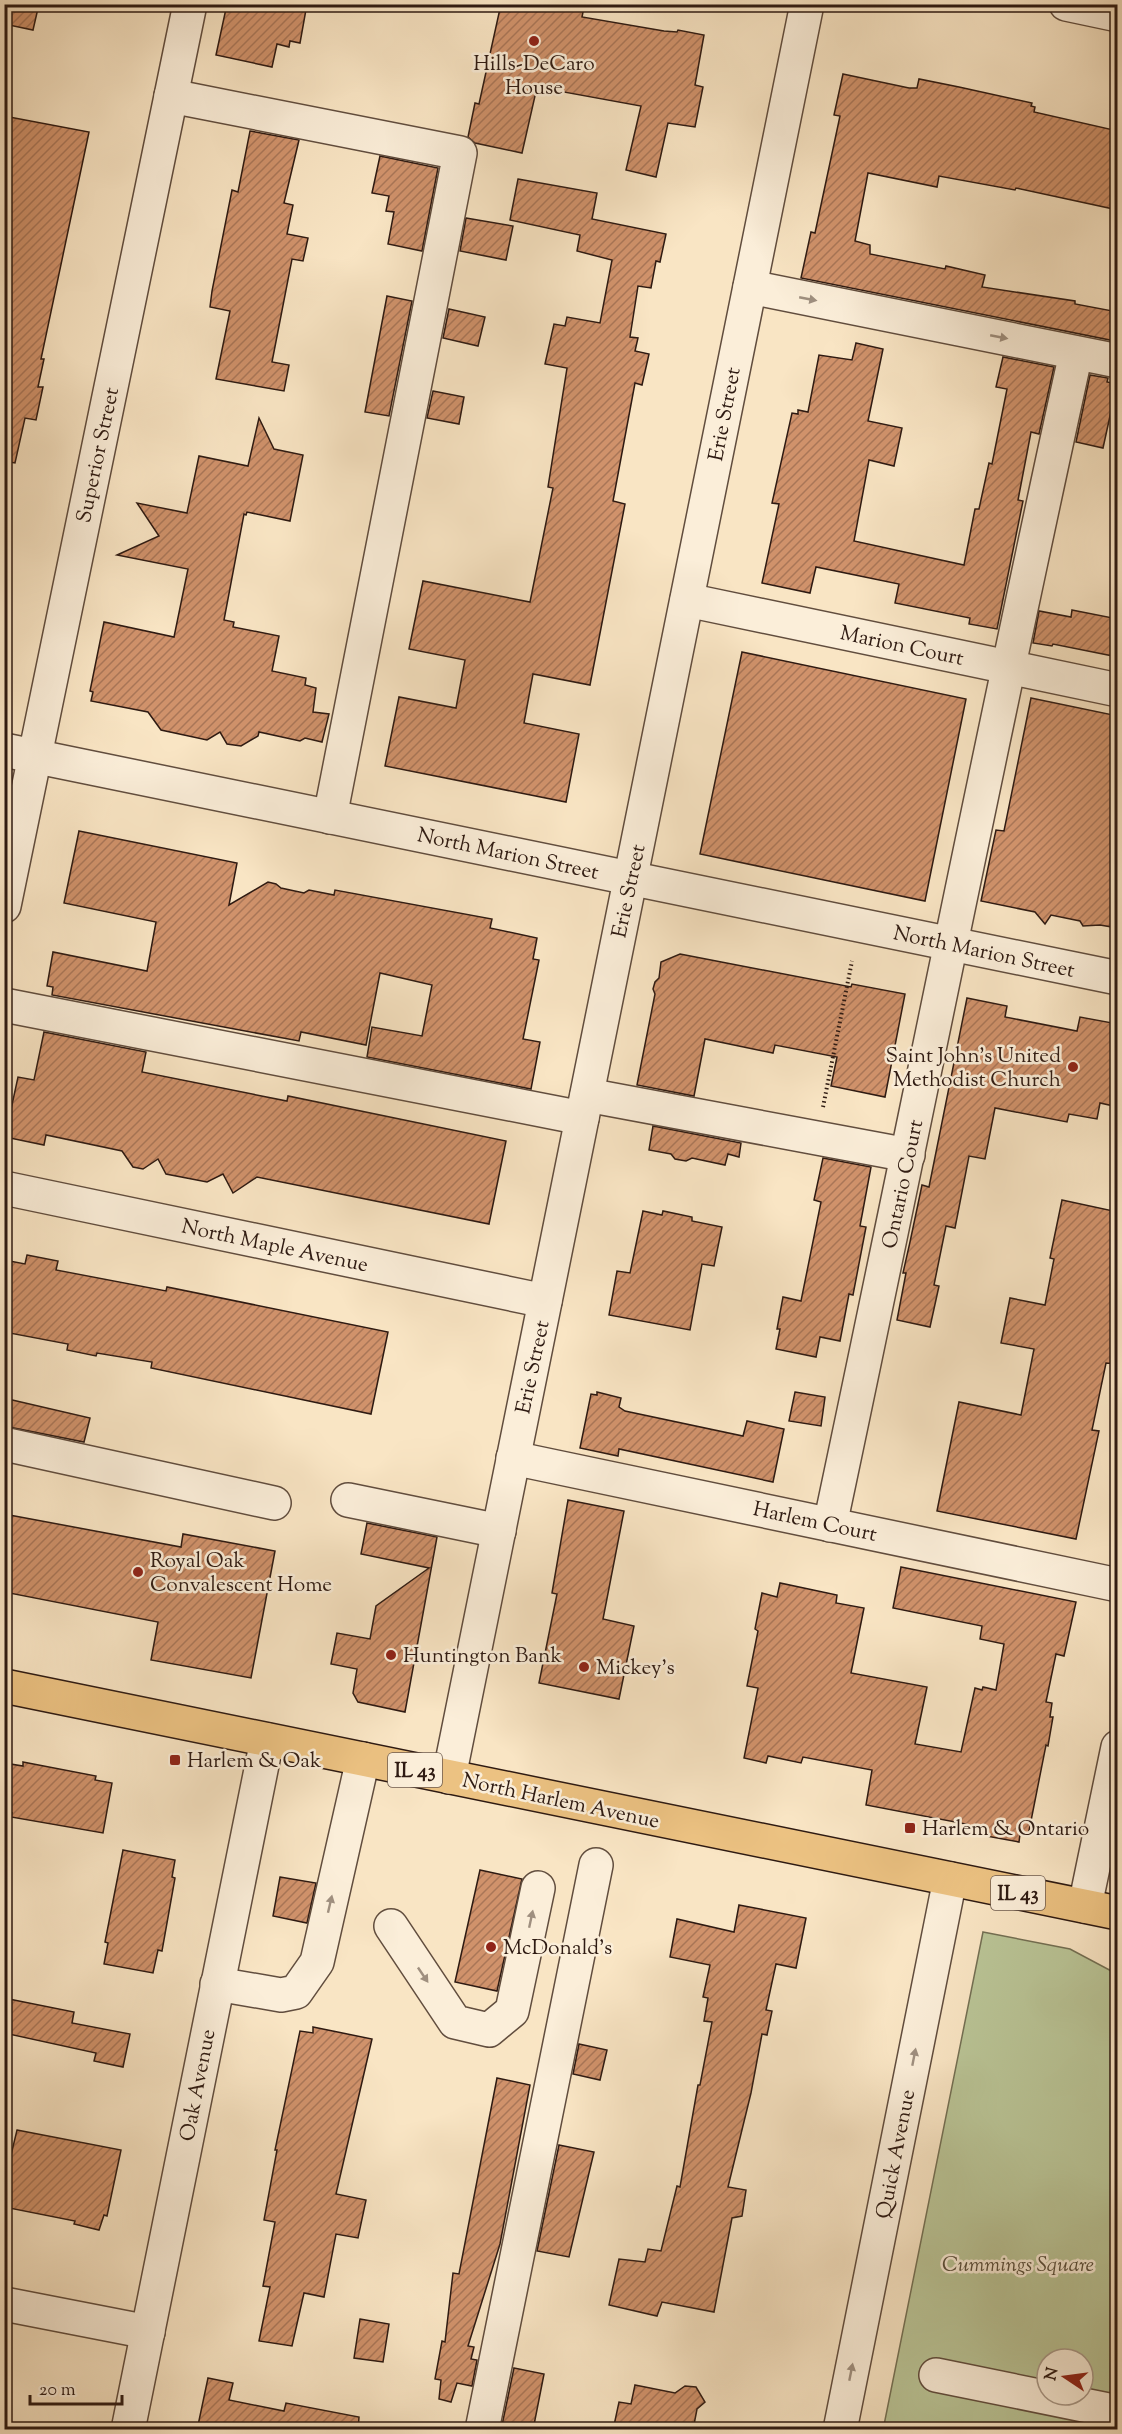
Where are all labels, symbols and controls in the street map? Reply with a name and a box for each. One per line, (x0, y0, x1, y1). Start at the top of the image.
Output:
marker: Hills-DeCaro House (527, 34, 541, 48)
place label: Hills-DeCaro House (473, 50, 595, 104)
one-way arrow (798, 295, 817, 304)
one-way arrow (989, 333, 1008, 342)
street label: Erie Street (702, 365, 750, 464)
street label: Superior Street (70, 385, 128, 526)
street label: Marion Court (837, 619, 966, 675)
street label: North Marion Street (414, 821, 601, 889)
street label: Erie Street (605, 842, 654, 941)
street label: North Marion Street (890, 919, 1077, 987)
place label: Saint John's United Methodist Church (886, 1042, 1061, 1096)
marker: Saint John's United Methodist Church (1066, 1060, 1080, 1074)
street label: Ontario Court (876, 1117, 932, 1252)
street label: North Maple Avenue (178, 1213, 371, 1281)
street label: Erie Street (509, 1318, 558, 1417)
street label: Harlem Court (750, 1495, 879, 1551)
place label: Royal Oak Convalescent Home (150, 1547, 332, 1601)
marker: Royal Oak Convalescent Home (131, 1565, 145, 1579)
place label: Huntington Bank (403, 1642, 562, 1672)
marker: Huntington Bank (384, 1648, 398, 1662)
place label: Mickey's (596, 1654, 675, 1684)
marker: Mickey's (577, 1660, 591, 1674)
place label: Harlem & Oak (187, 1747, 322, 1777)
marker: Harlem & Oak (168, 1753, 182, 1767)
road number: IL 43 (388, 1753, 442, 1787)
street label: North Harlem Avenue (459, 1766, 662, 1838)
place label: Harlem & Ontario (922, 1815, 1089, 1845)
marker: Harlem & Ontario (903, 1821, 917, 1835)
road number: IL 43 (991, 1876, 1045, 1910)
one-way arrow (326, 1895, 335, 1914)
one-way arrow (527, 1910, 537, 1928)
place label: McDonald's (503, 1934, 612, 1964)
marker: McDonald's (484, 1940, 498, 1954)
one-way arrow (417, 1966, 429, 1982)
street label: Oak Avenue (173, 2027, 225, 2144)
one-way arrow (910, 2048, 920, 2067)
street label: Quick Avenue (870, 2087, 924, 2222)
park label: Cummings Square (942, 2251, 1094, 2281)
north arrow (1035, 2347, 1095, 2407)
one-way arrow (847, 2362, 856, 2381)
text: N (1040, 2365, 1066, 2383)
scale bar (30, 2368, 122, 2406)
text: 20 m (39, 2378, 76, 2404)

